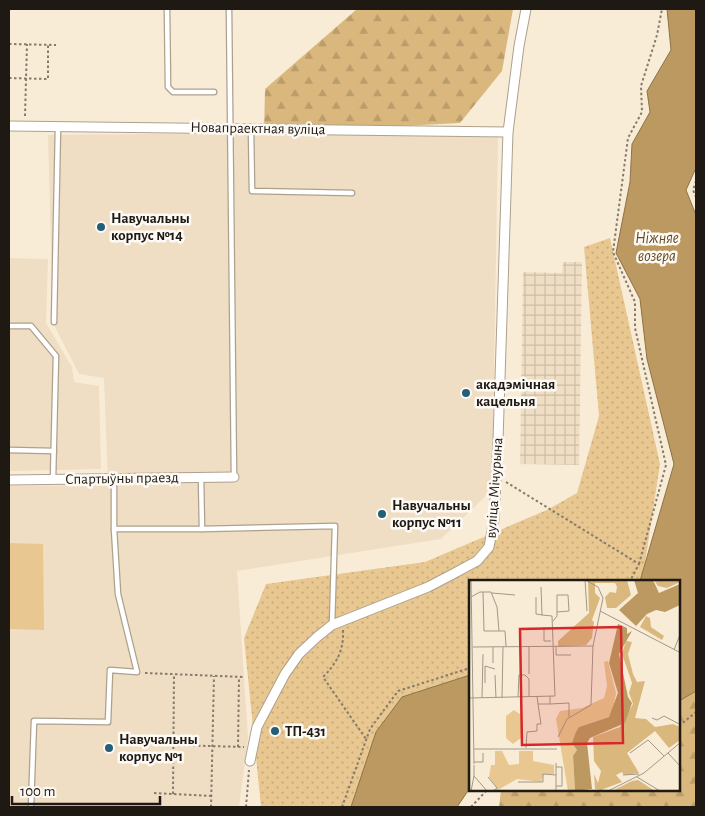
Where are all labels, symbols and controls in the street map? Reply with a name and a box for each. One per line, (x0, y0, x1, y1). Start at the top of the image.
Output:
street label: Новапраектная вуліца (190, 120, 326, 137)
place label: Навучальны корпус №14 (111, 211, 190, 243)
marker: Навучальны корпус №14 (95, 221, 107, 233)
water label: Ніжняе возера (635, 230, 679, 265)
place label: акадэмічная кацельня (476, 377, 555, 409)
marker: акадэмічная кацельня (460, 387, 472, 399)
street label: вуліца Мічурына (483, 437, 506, 539)
street label: Спартыўны праезд (65, 470, 179, 487)
place label: Навучальны корпус №11 (392, 498, 471, 530)
marker: Навучальны корпус №11 (376, 508, 388, 520)
inset map (469, 580, 680, 791)
place label: ТП-431 (285, 724, 326, 739)
marker: ТП-431 (269, 725, 281, 737)
place label: Навучальны корпус №1 (119, 732, 198, 764)
marker: Навучальны корпус №1 (103, 742, 115, 754)
scale bar (12, 774, 160, 806)
text: 100 m (20, 784, 55, 799)

